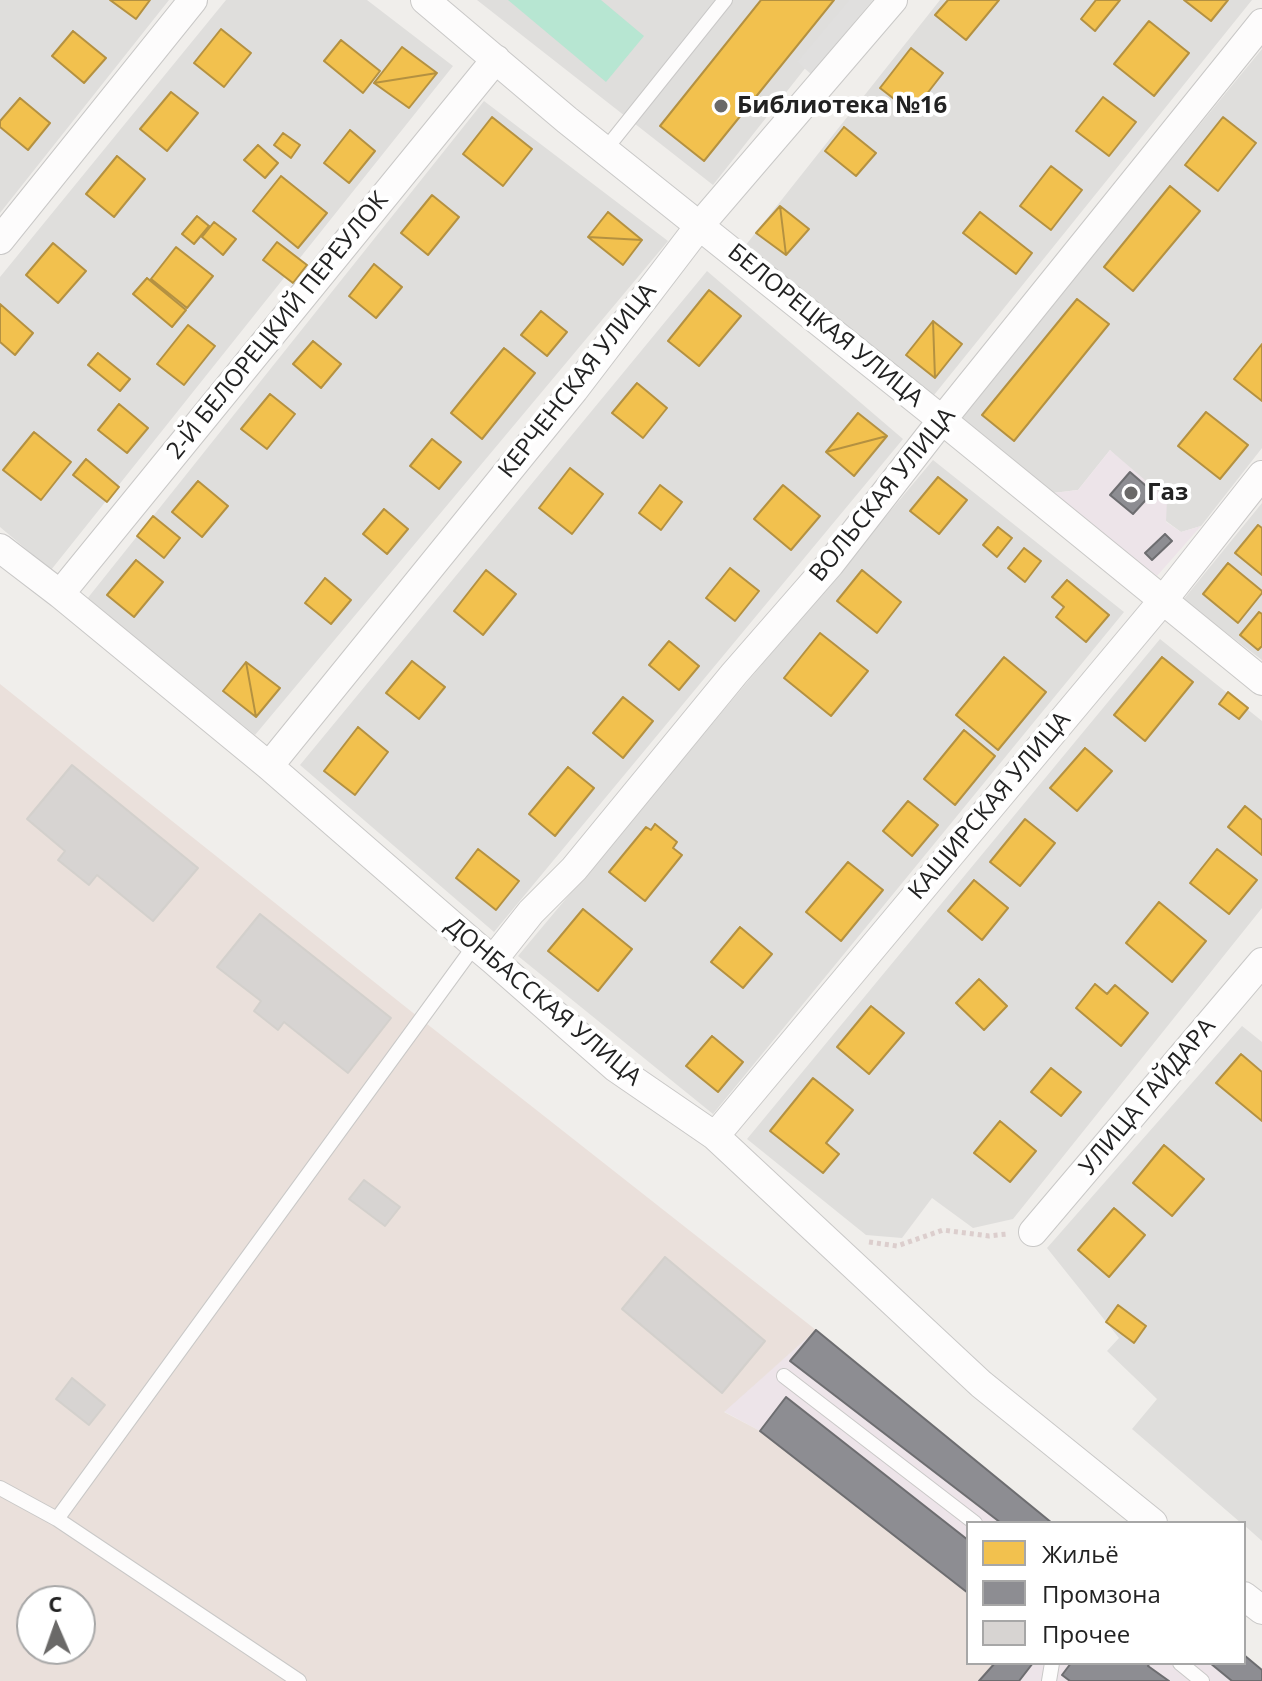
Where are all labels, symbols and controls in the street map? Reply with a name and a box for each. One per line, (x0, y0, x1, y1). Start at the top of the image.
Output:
place label: Библиотека №16 (737, 92, 947, 120)
marker: Библиотека №16 (712, 97, 730, 115)
street label: 2-Й БЕЛОРЕЦКИЙ ПЕРЕУЛОК (161, 186, 395, 466)
street label: БЕЛОРЕЦКАЯ УЛИЦА (721, 238, 929, 414)
street label: КЕРЧЕНСКАЯ УЛИЦА (493, 278, 663, 484)
street label: ВОЛЬСКАЯ УЛИЦА (804, 402, 962, 588)
place label: Газ (1147, 479, 1188, 507)
marker: Газ (1122, 484, 1140, 502)
street label: КАШИРСКАЯ УЛИЦА (903, 706, 1077, 906)
street label: ДОНБАССКАЯ УЛИЦА (439, 912, 647, 1092)
street label: УЛИЦА ГАЙДАРА (1074, 1013, 1222, 1181)
legend (966, 1521, 1246, 1665)
text: Жильё (1042, 1537, 1119, 1570)
text: Промзона (1042, 1577, 1161, 1610)
north arrow (16, 1585, 96, 1665)
text: С (48, 1588, 63, 1618)
text: Прочее (1042, 1617, 1130, 1650)

